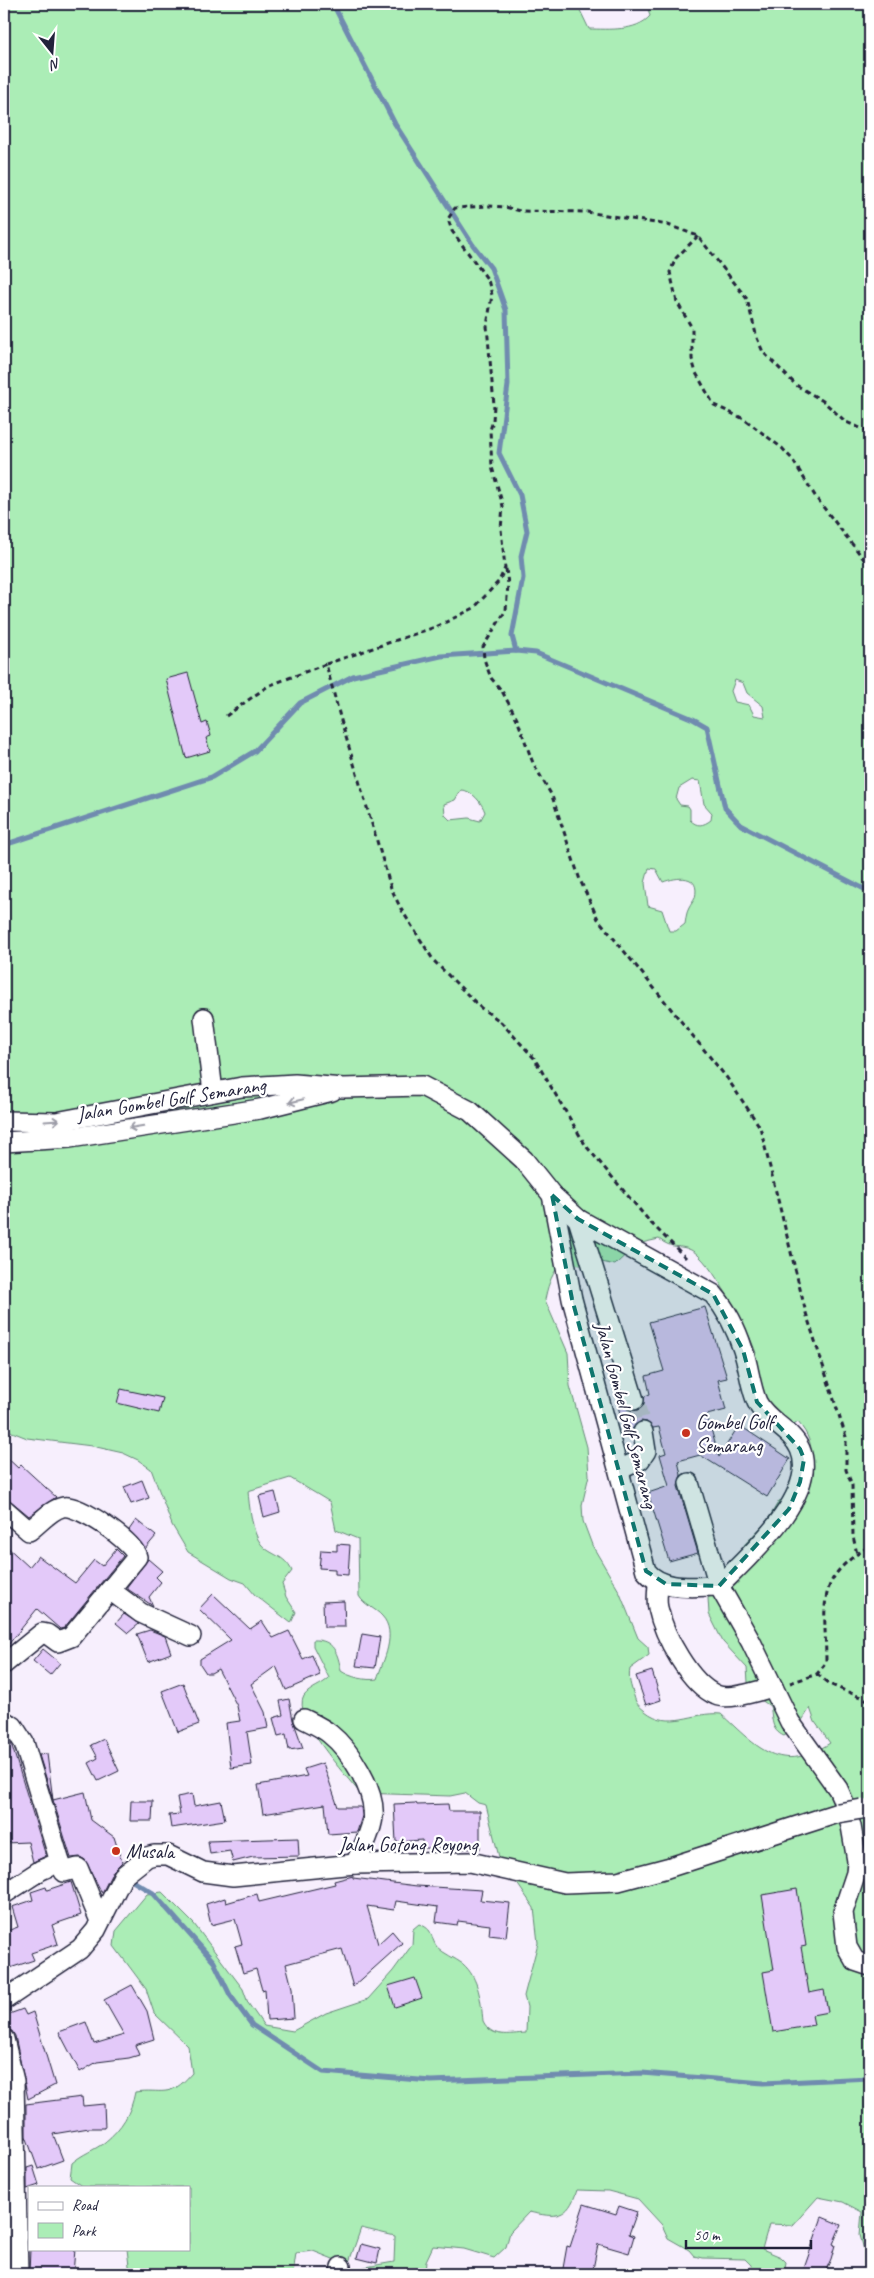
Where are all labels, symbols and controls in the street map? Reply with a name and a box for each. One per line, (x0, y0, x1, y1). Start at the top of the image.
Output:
north arrow (28, 28, 78, 78)
text: N (47, 55, 62, 74)
street label: Jalan Gombel Golf Semarang (74, 1072, 269, 1127)
one-way arrow (289, 1097, 305, 1106)
one-way arrow (44, 1117, 60, 1126)
one-way arrow (129, 1123, 145, 1133)
street label: Jalan Gombel Golf Semarang (589, 1319, 664, 1512)
place label: Gombel Golf Semarang (696, 1410, 778, 1458)
marker: Gombel Golf Semarang (680, 1427, 692, 1439)
street label: Jalan Gotong Royong (337, 1832, 479, 1857)
place label: Musala (126, 1839, 176, 1864)
marker: Musala (110, 1845, 122, 1857)
legend (28, 2186, 190, 2250)
text: Road (72, 2196, 99, 2215)
scale bar (686, 2218, 812, 2250)
text: Park (72, 2222, 97, 2241)
text: 50 m (694, 2226, 721, 2245)

